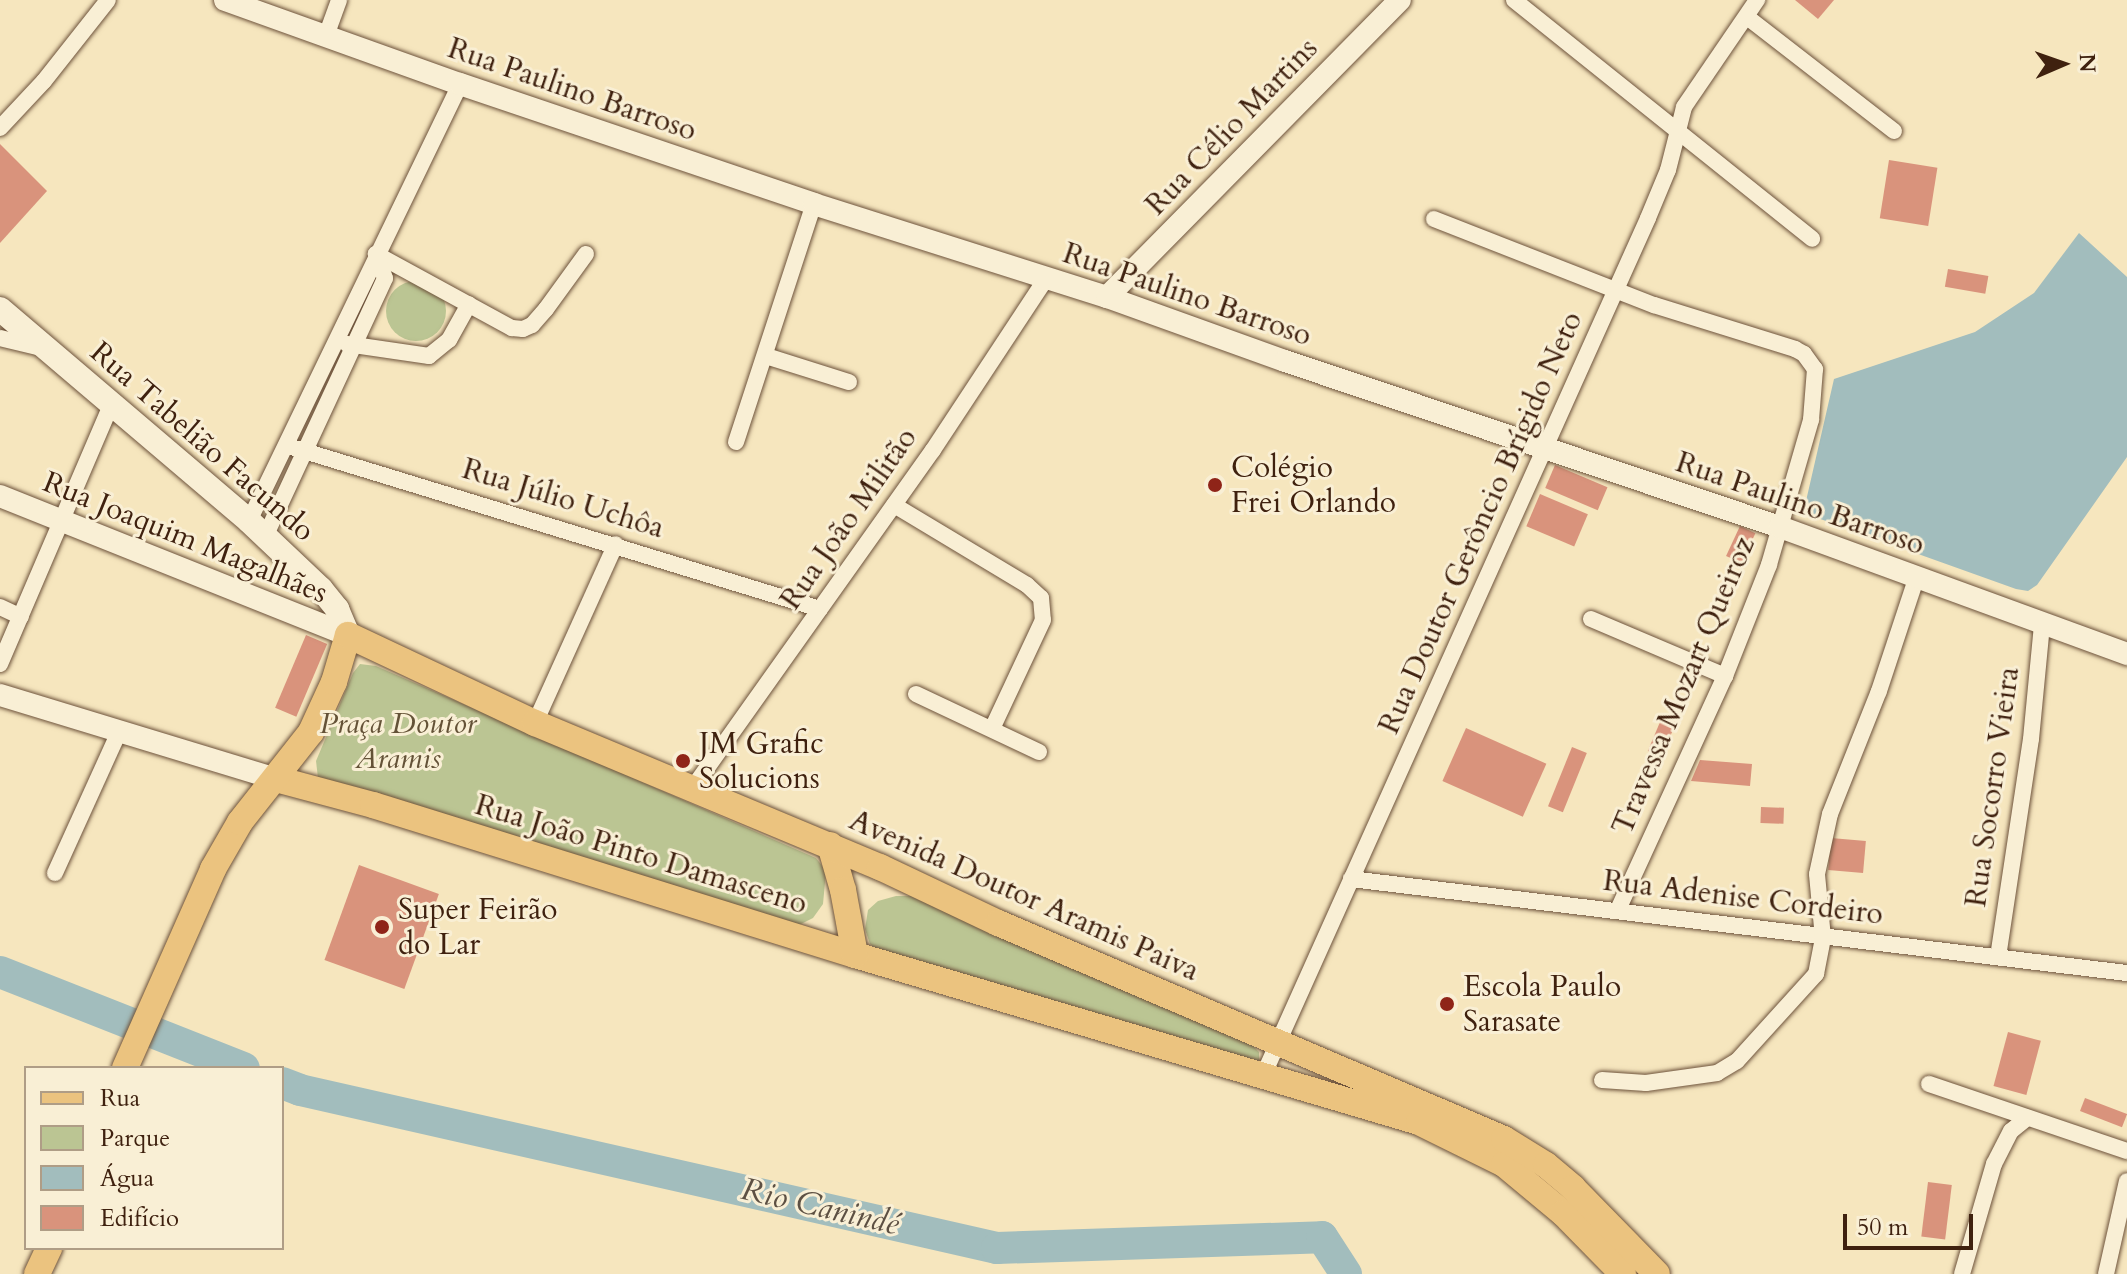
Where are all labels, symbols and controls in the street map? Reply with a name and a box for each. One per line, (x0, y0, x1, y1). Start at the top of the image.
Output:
north arrow (2023, 24, 2103, 104)
street label: Rua Paulino Barroso (443, 31, 701, 149)
street label: Rua Célio Martins (1138, 31, 1326, 223)
text: N (2072, 53, 2102, 73)
street label: Rua Paulino Barroso (1058, 236, 1316, 354)
street label: Rua Doutor Gerôncio Brígido Neto (1371, 306, 1591, 740)
street label: Rua Tabelião Facundo (82, 335, 322, 549)
street label: Rua João Militão (773, 421, 925, 617)
street label: Rua Paulino Barroso (1671, 445, 1929, 563)
place label: Colégio Frei Orlando (1231, 450, 1396, 520)
street label: Rua Júlio Uchôa (458, 451, 668, 547)
street label: Rua Joaquim Magalhães (37, 464, 333, 612)
marker: Colégio Frei Orlando (1206, 476, 1224, 494)
street label: Travessa Mozart Queiroz (1605, 532, 1763, 840)
street label: Rua Socorro Vieira (1958, 665, 2028, 909)
park label: Praça Doutor Aramis (319, 706, 477, 776)
place label: JM Grafic Solucions (699, 726, 824, 796)
marker: JM Grafic Solucions (674, 752, 692, 770)
street label: Rua João Pinto Damasceno (471, 787, 811, 923)
street label: Avenida Doutor Aramis Paiva (844, 803, 1204, 989)
street label: Rua Adenise Cordeiro (1601, 863, 1885, 933)
place label: Super Feirão do Lar (398, 892, 557, 962)
marker: Super Feirão do Lar (373, 918, 391, 936)
place label: Escola Paulo Sarasate (1463, 969, 1621, 1040)
marker: Escola Paulo Sarasate (1438, 995, 1456, 1013)
legend (24, 1066, 284, 1250)
text: Rua (100, 1082, 140, 1115)
text: Parque (100, 1122, 170, 1155)
text: Água (100, 1162, 154, 1195)
water label: Rio Canindé (737, 1170, 903, 1244)
scale bar (1847, 1198, 1977, 1248)
text: Edifício (100, 1202, 179, 1235)
text: 50 m (1857, 1211, 1908, 1244)

